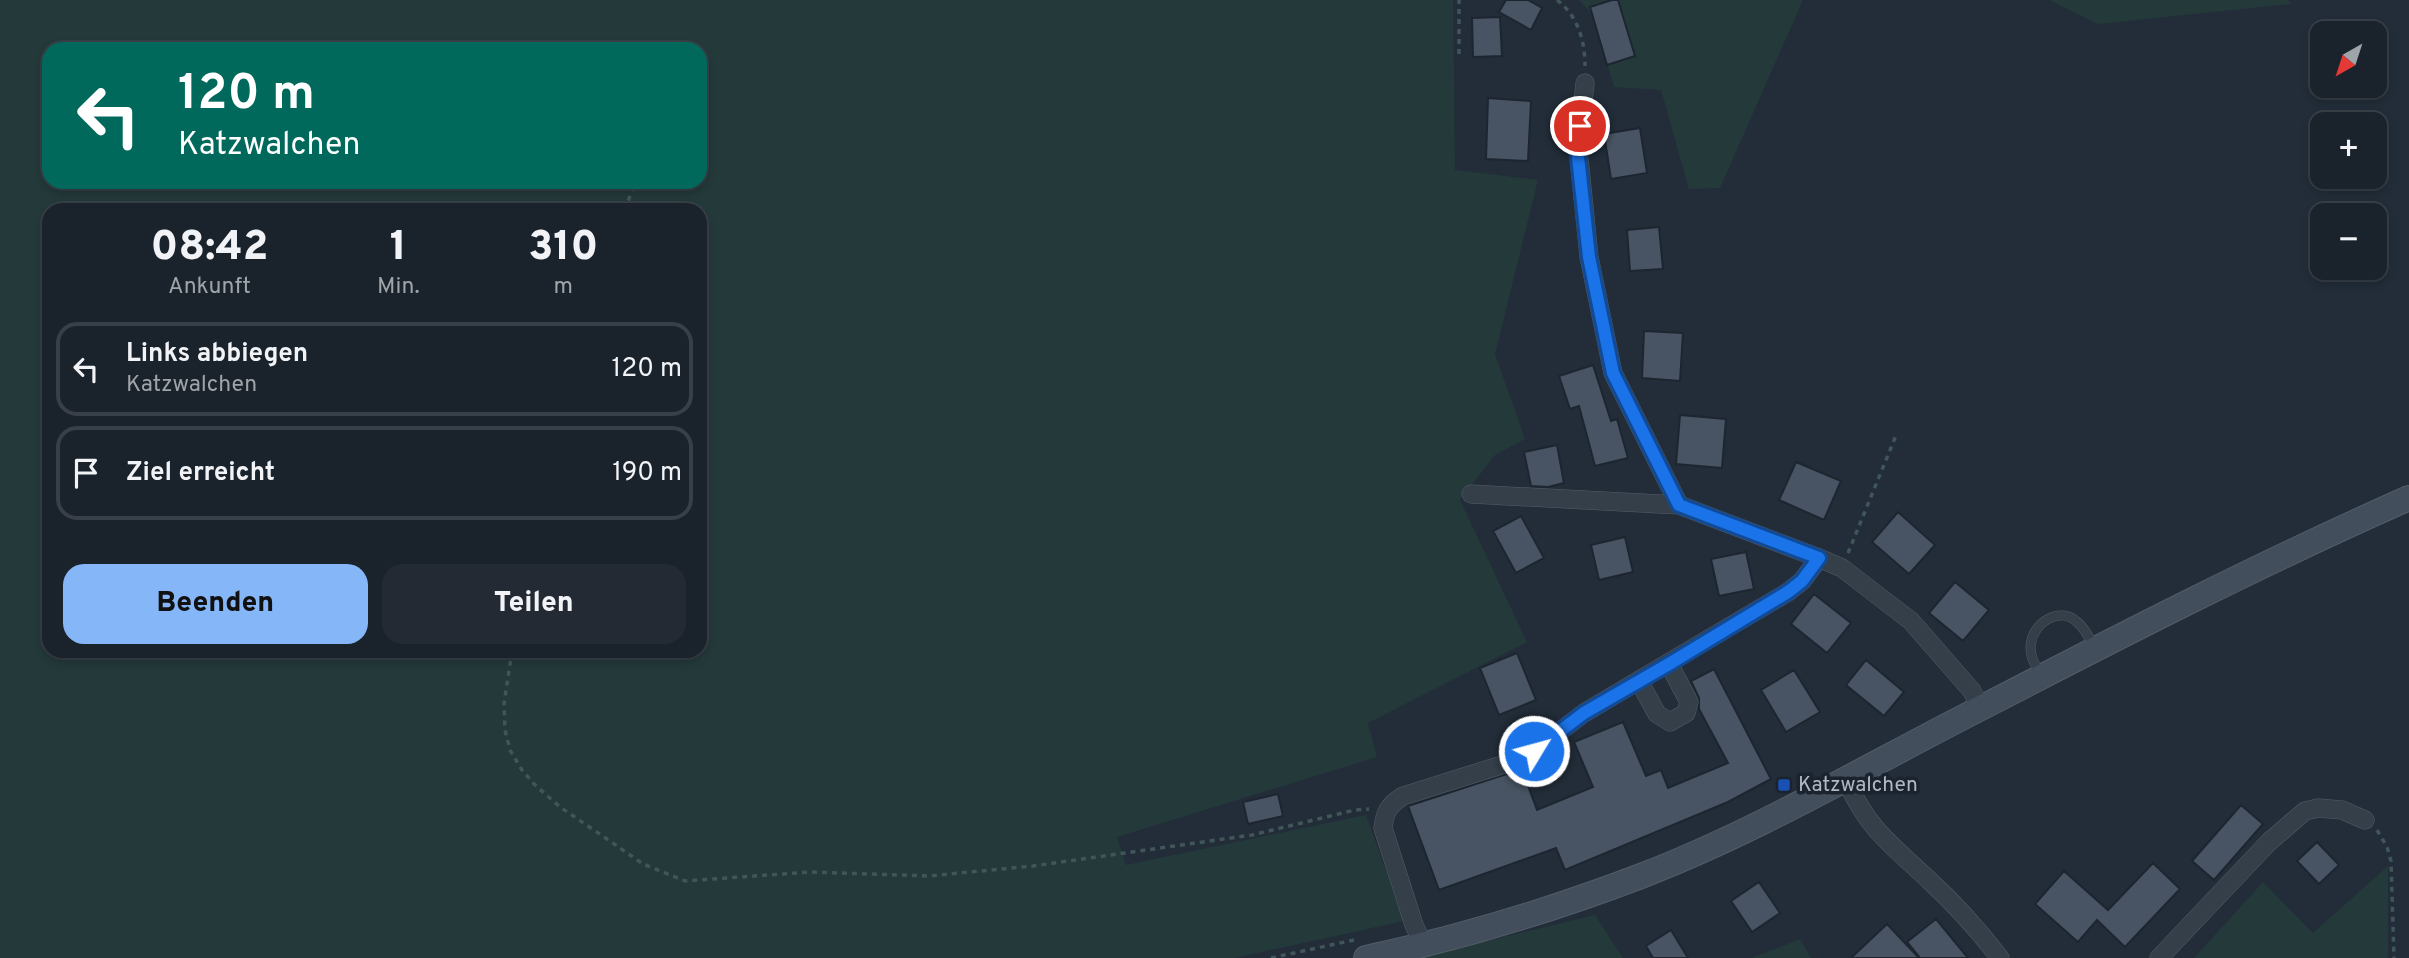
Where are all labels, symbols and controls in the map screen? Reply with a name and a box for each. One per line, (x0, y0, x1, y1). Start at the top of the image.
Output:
north arrow (2310, 21, 2387, 98)
map controls (2310, 21, 2387, 280)
text: 120 m (178, 65, 315, 127)
icon: left (63, 70, 154, 161)
pin (1550, 96, 1610, 156)
icon: arrive (1561, 107, 1599, 145)
button: + (2310, 112, 2387, 189)
text: Katzwalchen (178, 126, 361, 166)
button: − (2310, 203, 2387, 280)
text: 08:42 (151, 222, 269, 275)
text: 1 (390, 222, 407, 275)
text: 310 (528, 222, 598, 275)
text: Ankunft (168, 273, 251, 302)
text: Min. (377, 273, 420, 302)
text: m (554, 273, 573, 302)
text: Links abbiegen (126, 338, 308, 371)
icon: left (67, 350, 105, 388)
text: 120 m (612, 353, 682, 386)
text: Katzwalchen (126, 371, 257, 400)
icon: arrive (67, 454, 105, 492)
text: Ziel erreicht (126, 457, 275, 490)
text: 190 m (612, 457, 682, 490)
button: Beenden (63, 564, 368, 644)
button: Teilen (382, 564, 686, 644)
position arrow (1497, 714, 1571, 788)
place label: Katzwalchen (1798, 772, 1918, 799)
marker: Katzwalchen (1776, 777, 1792, 793)

